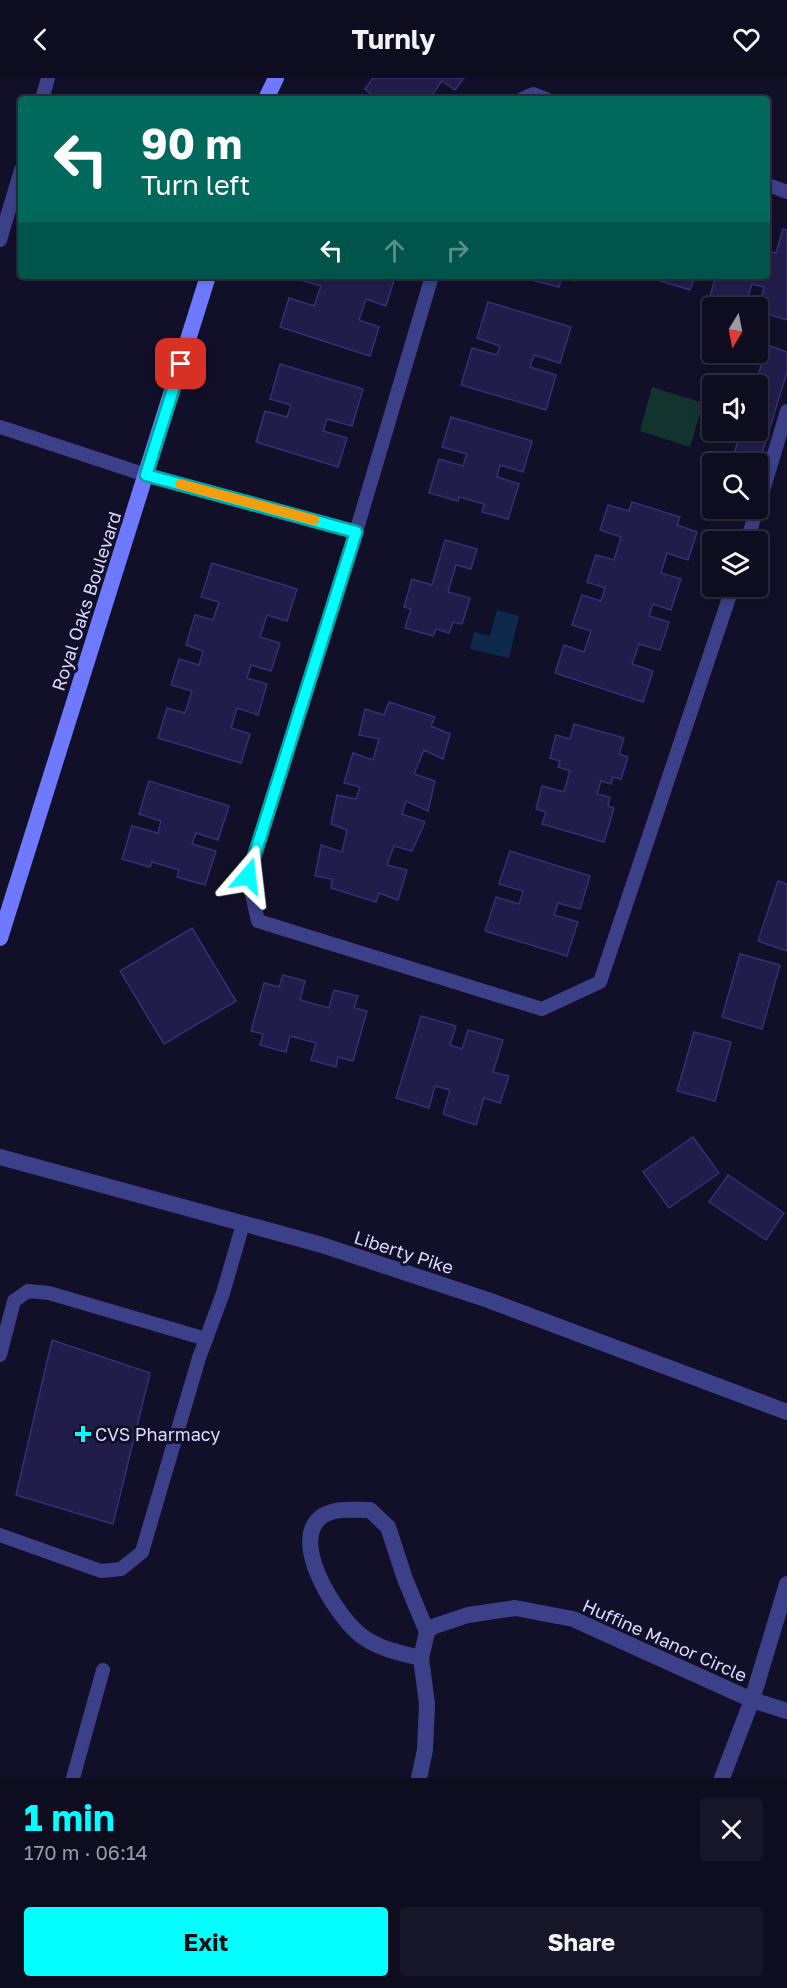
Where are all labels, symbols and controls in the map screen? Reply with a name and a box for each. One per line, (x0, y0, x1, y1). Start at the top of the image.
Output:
icon: back (24, 23, 57, 56)
text: Turnly (351, 23, 436, 55)
icon: heart (730, 23, 763, 56)
text: 90 m (141, 118, 242, 168)
icon: left (42, 120, 120, 198)
text: Turn left (141, 169, 250, 201)
icon: left (315, 234, 348, 267)
icon: ahead (378, 234, 411, 267)
icon: right (441, 234, 474, 267)
north arrow (702, 297, 768, 363)
map controls (702, 297, 768, 597)
pin (155, 338, 206, 389)
icon: arrive (164, 347, 197, 380)
button: sound (702, 375, 768, 441)
button: search (702, 453, 768, 519)
street label: Royal Oaks Boulevard (47, 509, 125, 693)
button: layers (702, 531, 768, 597)
position arrow (216, 844, 280, 908)
street label: Liberty Pike (352, 1226, 456, 1278)
place label: CVS Pharmacy (95, 1423, 220, 1445)
marker: CVS Pharmacy (76, 1427, 90, 1441)
street label: Huffine Manor Circle (579, 1594, 751, 1686)
text: 1 min (24, 1796, 115, 1839)
button: close (700, 1798, 763, 1861)
text: 170 m · 06:14 (24, 1840, 148, 1864)
button: Exit (24, 1907, 388, 1976)
button: Share (400, 1907, 763, 1976)

